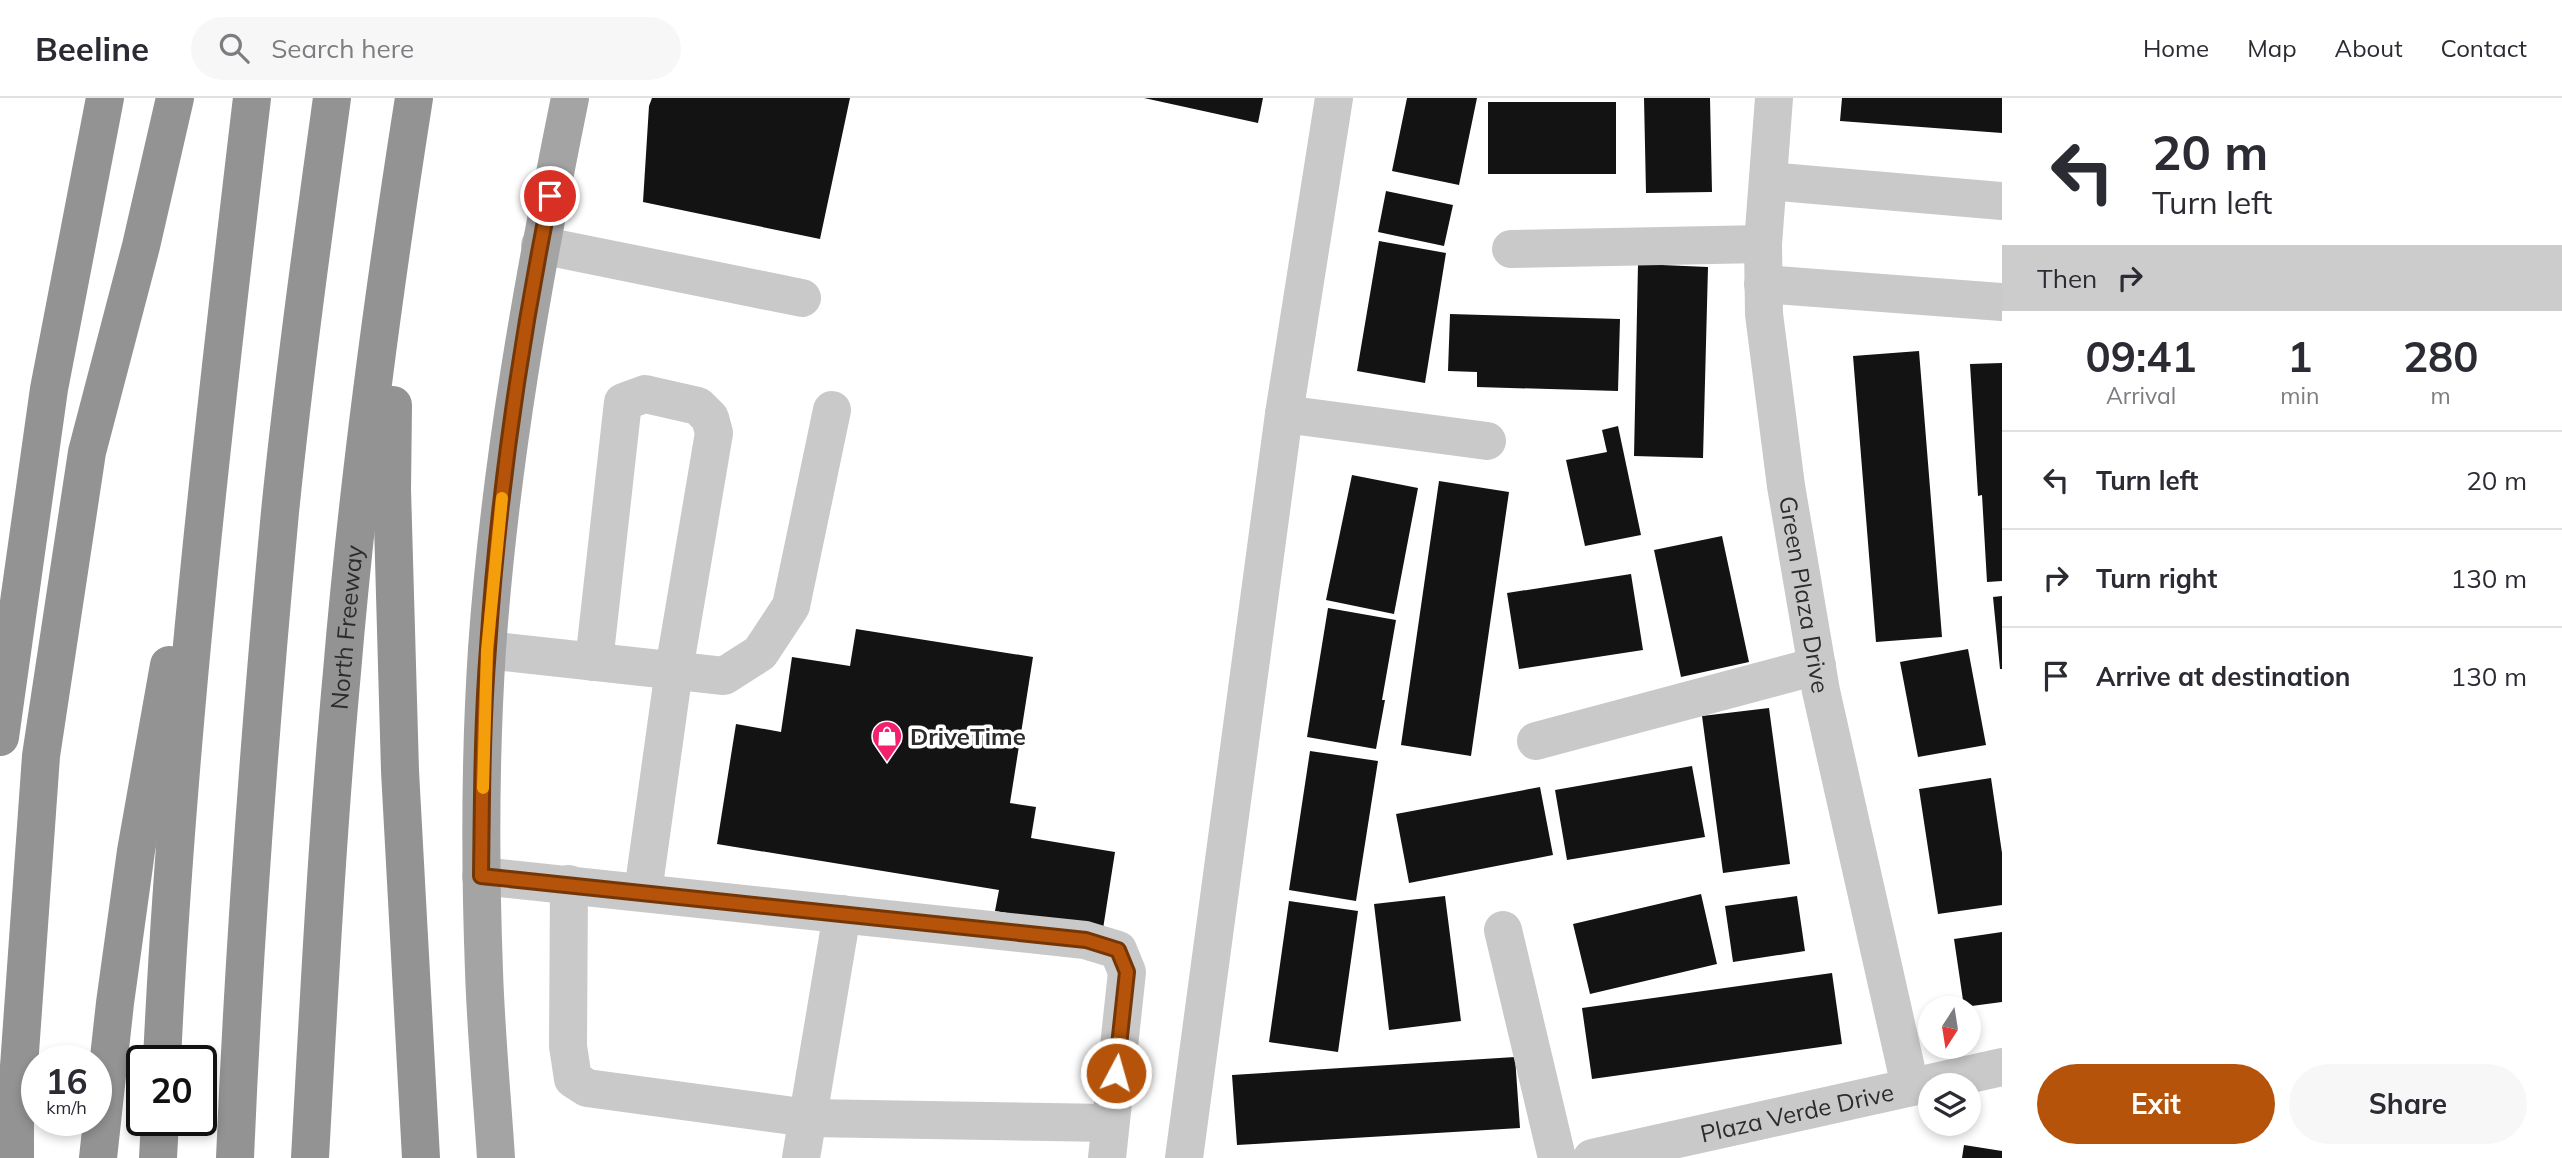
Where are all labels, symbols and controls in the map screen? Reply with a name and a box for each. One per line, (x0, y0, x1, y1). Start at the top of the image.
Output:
search box (191, 17, 681, 80)
text: Beeline (35, 28, 149, 69)
icon: search (215, 29, 253, 67)
text: Search here (271, 32, 414, 65)
text: Home (2143, 33, 2209, 63)
text: Map (2247, 33, 2297, 63)
text: About (2335, 33, 2403, 63)
text: Contact (2441, 33, 2527, 63)
text: 20 m (2152, 121, 2268, 182)
icon: left (2037, 126, 2128, 217)
pin (520, 166, 580, 226)
icon: arrive (531, 177, 569, 215)
text: Turn left (2152, 182, 2272, 222)
icon: right (2111, 259, 2149, 297)
text: Then (2037, 262, 2097, 295)
text: 09:41 (2086, 330, 2197, 383)
text: 1 (2287, 330, 2312, 383)
text: 280 (2403, 330, 2478, 383)
text: Arrival (2106, 381, 2176, 410)
text: min (2280, 381, 2319, 410)
text: m (2431, 381, 2451, 410)
icon: left (2037, 461, 2075, 499)
text: Turn left (2096, 464, 2198, 497)
text: 20 m (2466, 464, 2527, 497)
street label: Green Plaza Drive (1773, 494, 1836, 695)
street label: North Freeway (324, 543, 369, 711)
icon: right (2037, 559, 2075, 597)
text: Turn right (2096, 562, 2217, 595)
text: 130 m (2451, 562, 2527, 595)
icon: arrive (2037, 657, 2075, 695)
text: Arrive at destination (2096, 660, 2351, 693)
text: 130 m (2451, 660, 2527, 693)
shop icon: DriveTime (870, 719, 904, 763)
place label: DriveTime (910, 721, 1026, 751)
north arrow (1918, 996, 1981, 1059)
map controls (1918, 996, 1981, 1136)
position arrow (1079, 1036, 1153, 1110)
speed limit sign: 20 (126, 1045, 217, 1136)
text: 16 (45, 1059, 88, 1103)
button: Exit (2037, 1064, 2275, 1144)
button: Share (2289, 1064, 2527, 1144)
button: layers (1918, 1073, 1981, 1136)
street label: Plaza Verde Drive (1697, 1076, 1897, 1149)
text: km/h (46, 1096, 87, 1119)

